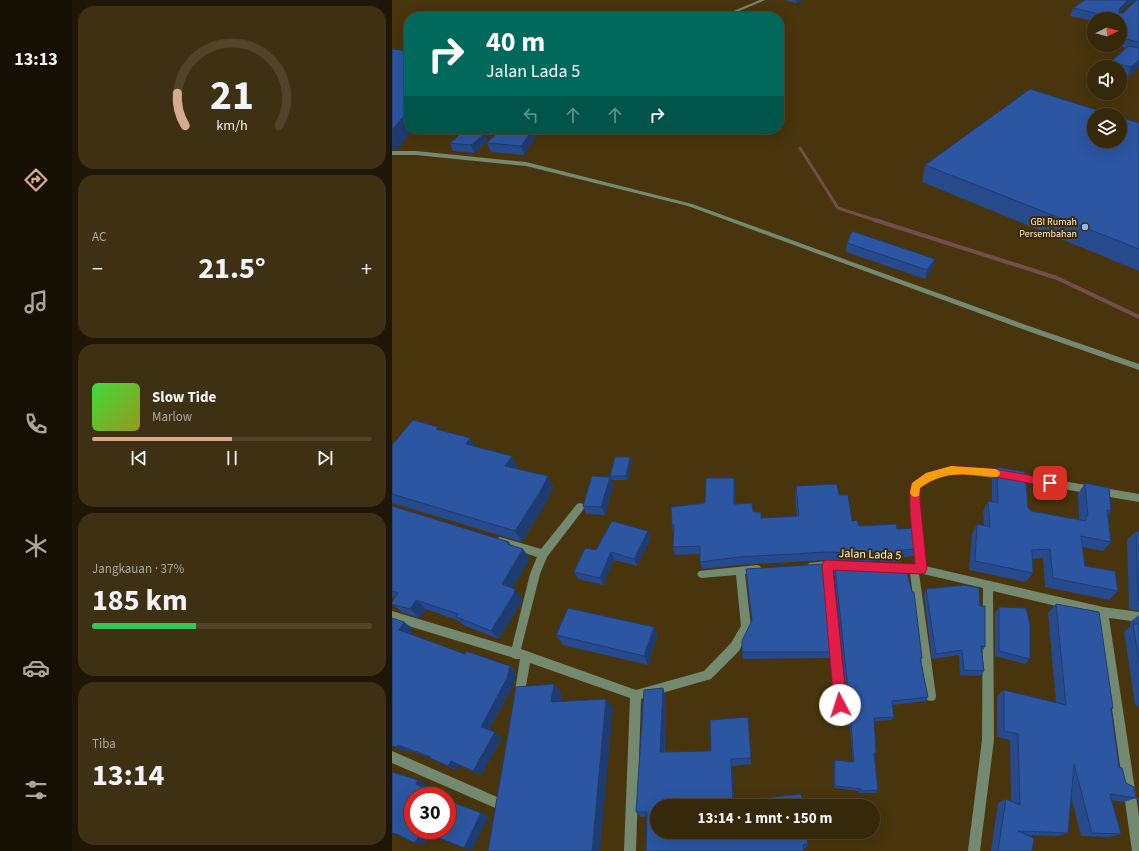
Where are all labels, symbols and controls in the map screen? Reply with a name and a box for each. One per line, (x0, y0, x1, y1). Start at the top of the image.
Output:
north arrow (1087, 12, 1127, 52)
map controls (1087, 12, 1127, 148)
text: 40 m (486, 22, 545, 62)
icon: right (420, 28, 472, 80)
text: 13:13 (14, 47, 58, 72)
text: Jalan Lada 5 (486, 59, 580, 84)
button: sound (1087, 60, 1127, 100)
text: 21 (210, 65, 254, 125)
icon: left (520, 104, 542, 126)
icon: ahead (562, 104, 584, 126)
icon: ahead (604, 104, 626, 126)
icon: right (646, 104, 668, 126)
button: layers (1087, 108, 1127, 148)
text: km/h (216, 114, 248, 135)
icon: directions (22, 166, 50, 194)
place label: GBI Rumah Persembahan (1019, 215, 1077, 241)
marker: GBI Rumah Persembahan (1080, 222, 1090, 232)
text: AC (92, 228, 106, 246)
text: 21.5° (198, 247, 266, 290)
text: − (92, 253, 103, 285)
text: + (361, 253, 372, 285)
icon: music (22, 288, 50, 316)
text: Slow Tide (152, 387, 216, 408)
text: Marlow (152, 408, 192, 426)
icon: phone (22, 410, 50, 438)
icon: previous (128, 447, 150, 469)
icon: pause (221, 447, 243, 469)
icon: next (314, 447, 336, 469)
pin (1033, 466, 1067, 500)
icon: arrive (1039, 472, 1061, 494)
icon: climate (22, 532, 50, 560)
street label: Jalan Lada 5 (838, 545, 902, 564)
text: Jangkauan · 37% (92, 560, 184, 578)
text: 185 km (92, 579, 188, 622)
icon: car (22, 654, 50, 682)
position arrow (819, 684, 861, 726)
text: Tiba (92, 735, 116, 753)
text: 13:14 (92, 754, 164, 797)
icon: filters (22, 776, 50, 804)
speed limit sign: 30 (404, 787, 456, 839)
text: 13:14 · 1 mnt · 150 m (698, 808, 832, 829)

